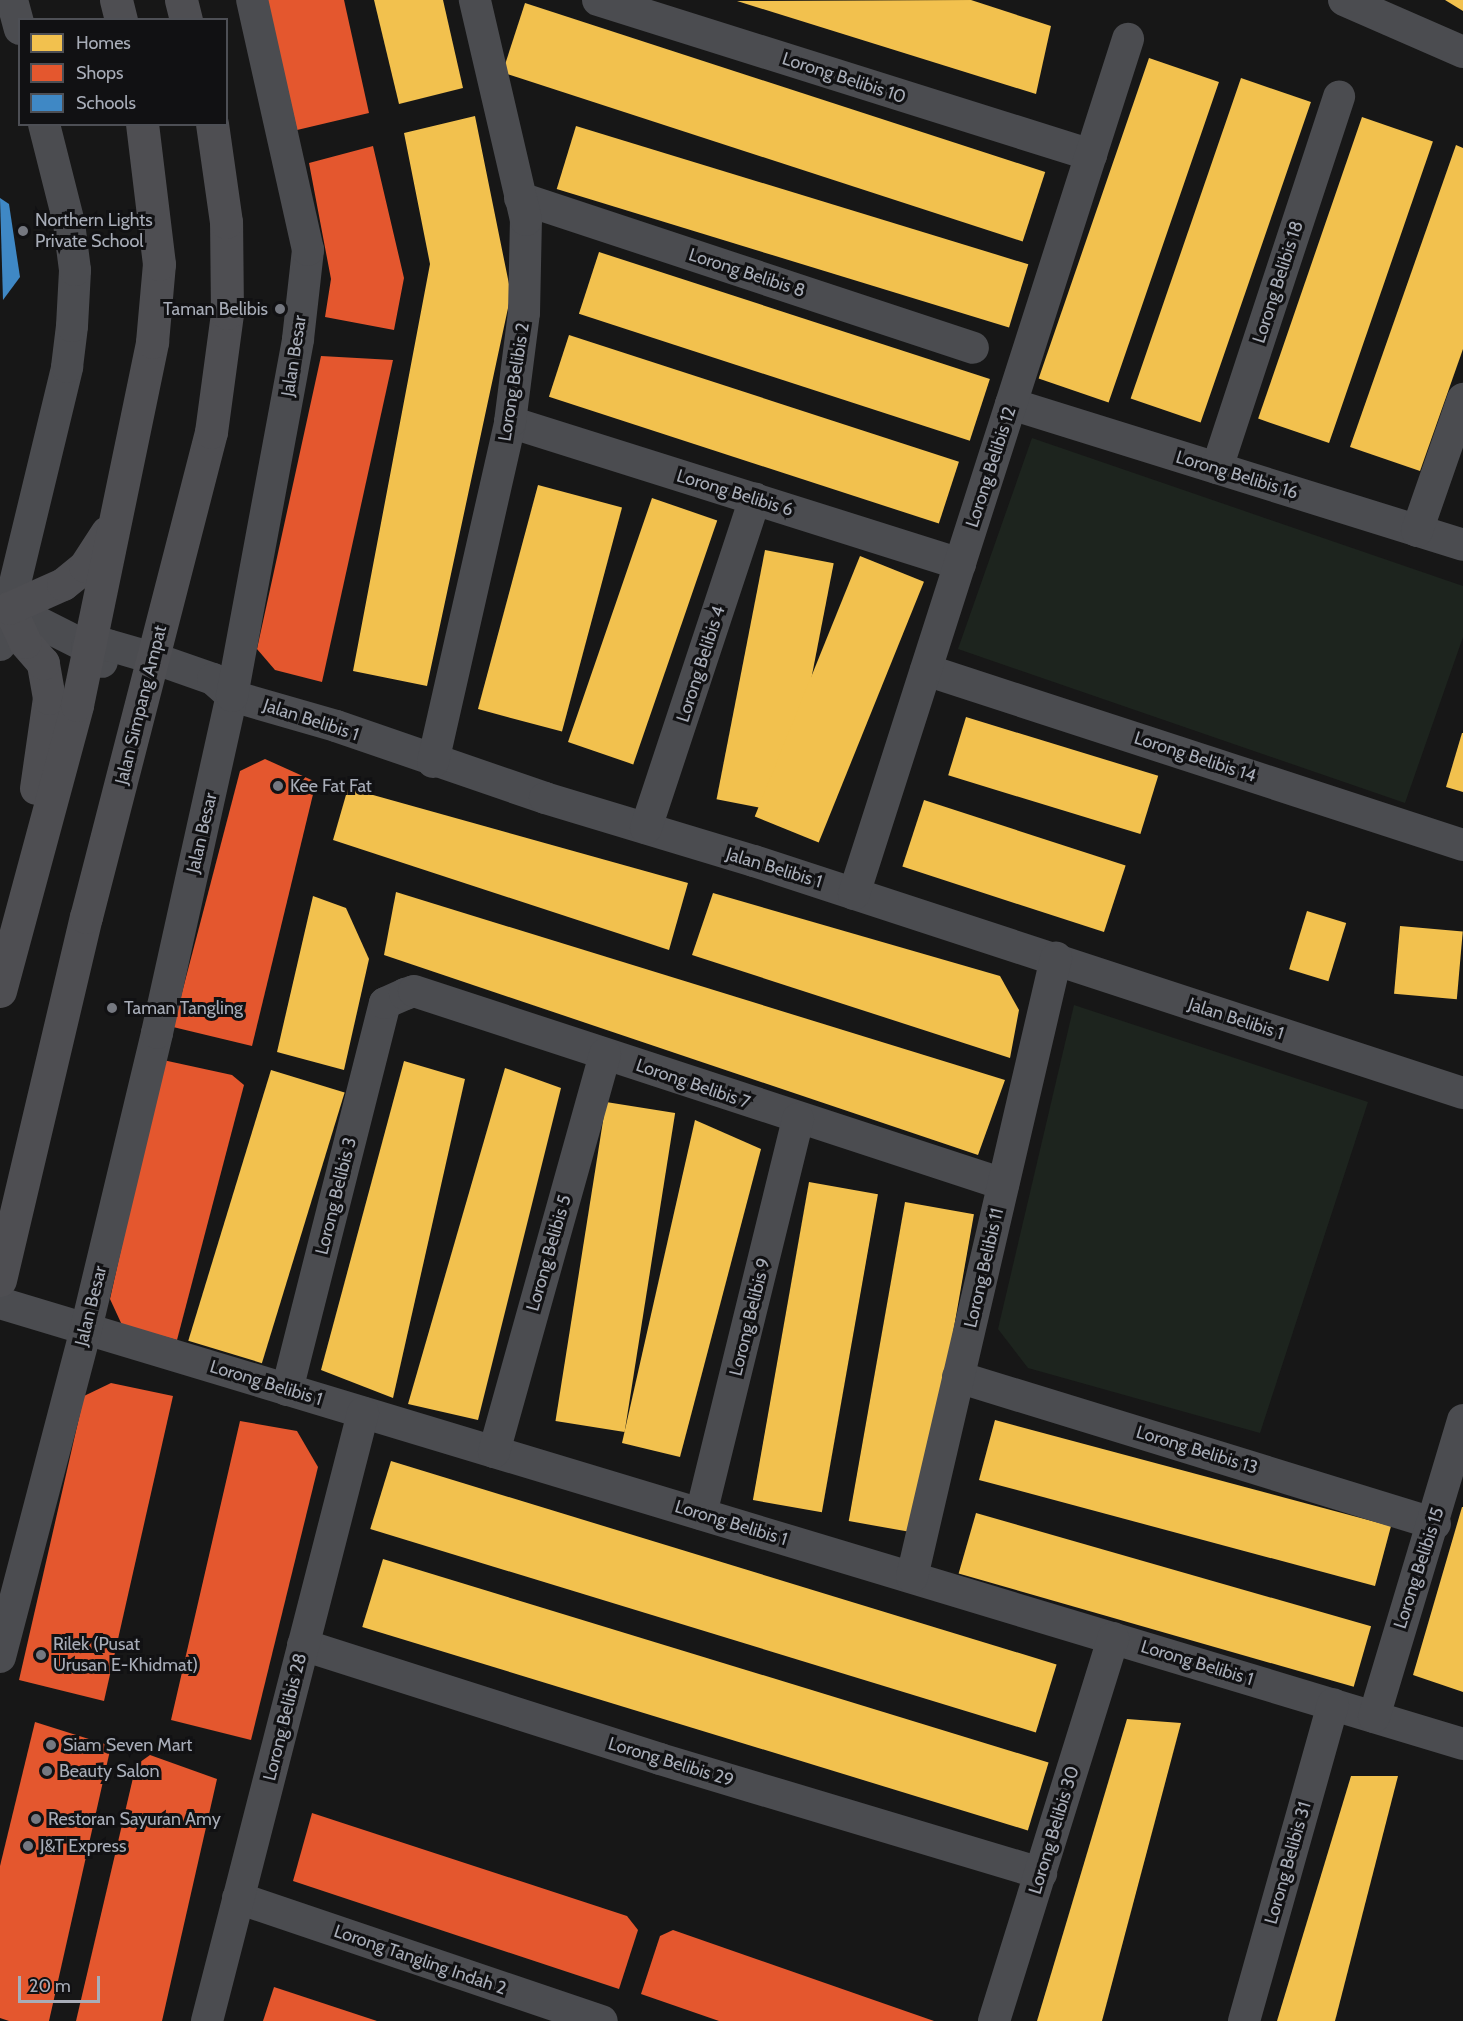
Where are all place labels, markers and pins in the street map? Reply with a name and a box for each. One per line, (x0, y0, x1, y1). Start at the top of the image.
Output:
place label: Northern Lights Private School (35, 210, 153, 252)
marker: Northern Lights Private School (16, 224, 30, 238)
place label: Taman Belibis (163, 298, 268, 320)
marker: Taman Belibis (273, 302, 287, 316)
place label: Kee Fat Fat (290, 775, 372, 797)
marker: Kee Fat Fat (271, 779, 285, 793)
place label: Taman Tangling (124, 997, 243, 1019)
marker: Taman Tangling (105, 1001, 119, 1015)
place label: Rilek (Pusat Urusan E-Khidmat) (53, 1634, 198, 1676)
marker: Rilek (Pusat Urusan E-Khidmat) (34, 1648, 48, 1662)
place label: Siam Seven Mart (63, 1734, 192, 1756)
marker: Siam Seven Mart (44, 1738, 58, 1752)
place label: Beauty Salon (59, 1760, 160, 1782)
marker: Beauty Salon (40, 1764, 54, 1778)
place label: Restoran Sayuran Amy (48, 1808, 221, 1830)
marker: Restoran Sayuran Amy (29, 1812, 43, 1826)
place label: J&T Express (40, 1835, 126, 1857)
marker: J&T Express (21, 1839, 35, 1853)

